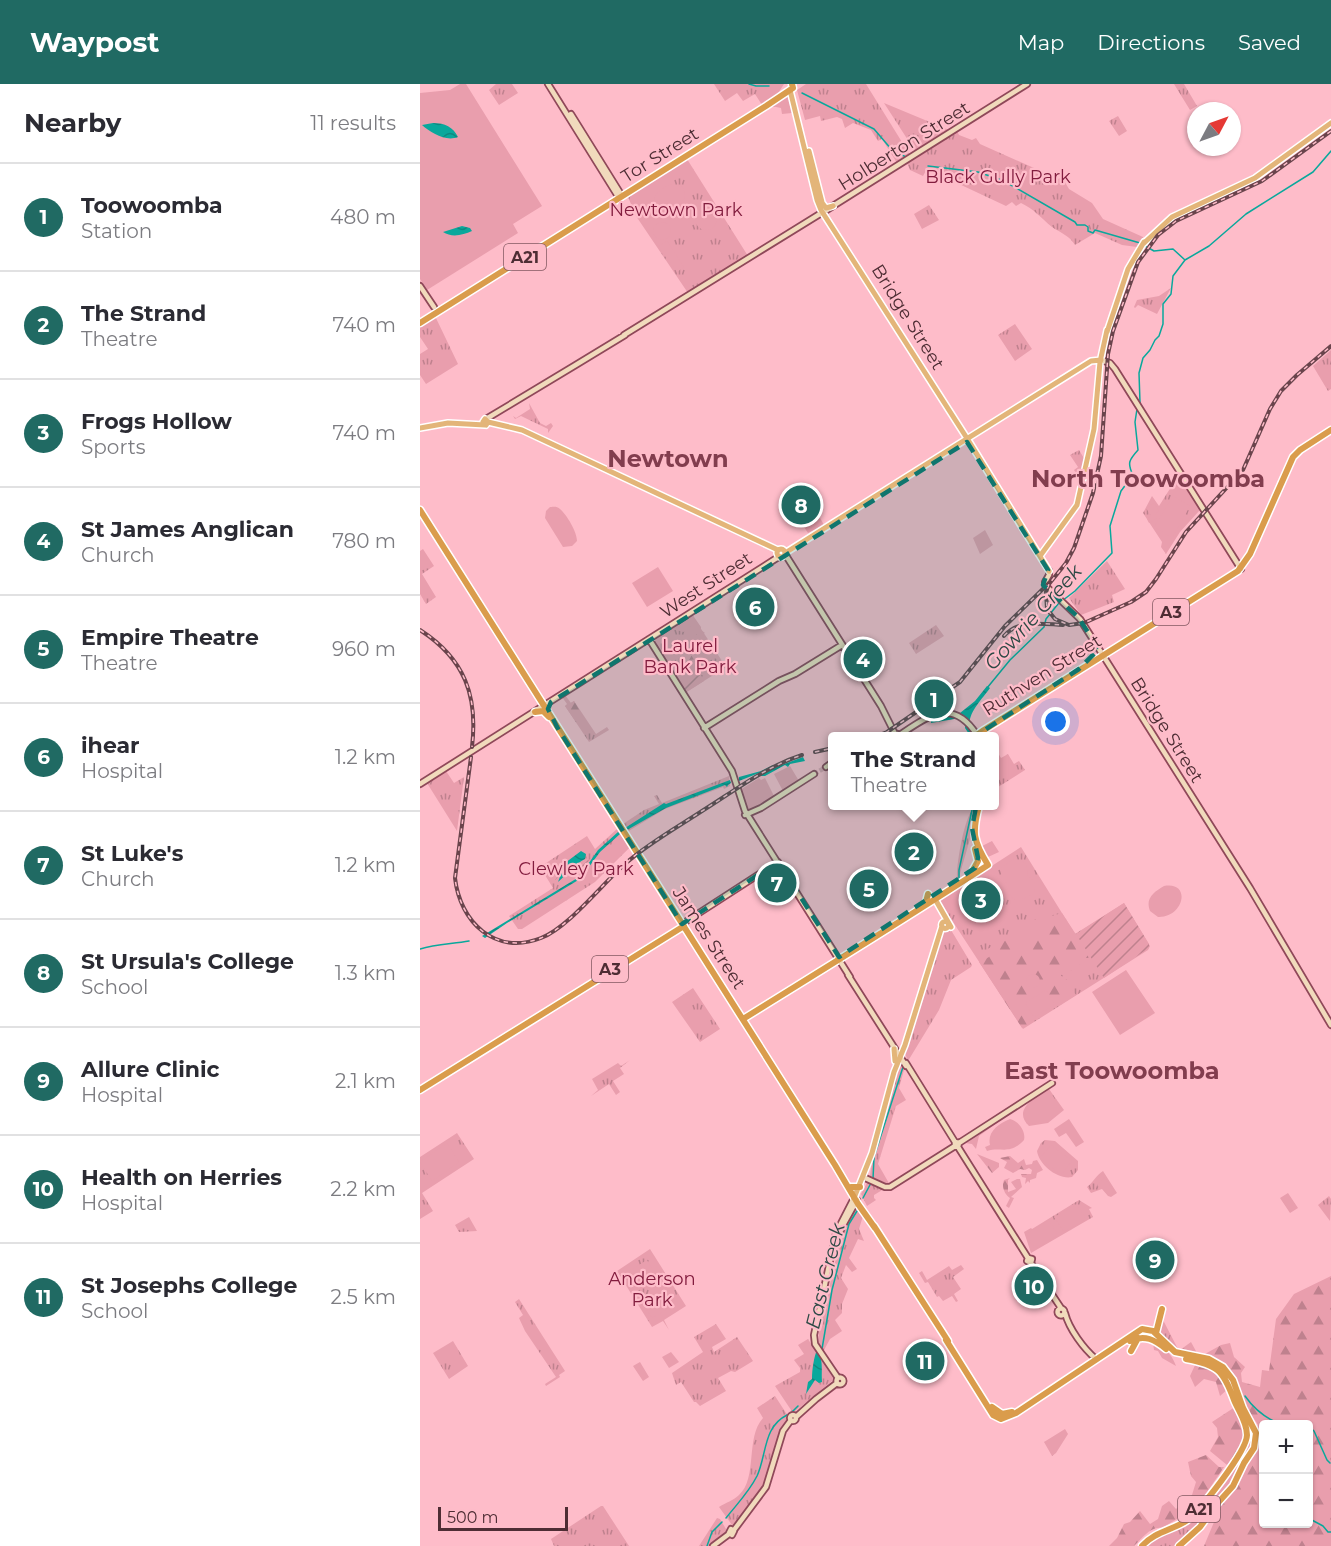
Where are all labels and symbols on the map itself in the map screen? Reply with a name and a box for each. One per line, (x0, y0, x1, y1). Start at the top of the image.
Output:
street label: Holberton Street (834, 97, 974, 195)
north arrow (1187, 102, 1241, 156)
street label: Tor Street (617, 123, 703, 187)
park label: Black Gully Park (925, 166, 1071, 188)
park label: Newtown Park (609, 199, 743, 221)
road number: A21 (504, 244, 546, 270)
street label: Bridge Street (867, 260, 949, 374)
district label: Newtown (607, 444, 729, 473)
district label: North Toowoomba (1031, 464, 1265, 493)
pin: 8 (782, 482, 820, 528)
street label: West Street (656, 547, 756, 623)
water label: Gowrie Creek (979, 558, 1088, 675)
pin: 6 (736, 584, 774, 630)
road number: A3 (1153, 599, 1189, 625)
street label: Ruthven Street (978, 630, 1106, 720)
park label: Laurel Bank Park (644, 635, 737, 678)
pin: 4 (844, 636, 882, 682)
street label: Bridge Street (1126, 673, 1208, 787)
pin: 1 (914, 676, 954, 722)
your location (1041, 707, 1070, 736)
pin: 2 (894, 830, 934, 874)
park label: Clewley Park (518, 858, 634, 880)
pin: 7 (758, 860, 796, 906)
pin: 5 (850, 866, 888, 912)
pin: 3 (962, 878, 1000, 922)
street label: James Street (667, 882, 750, 993)
road number: A3 (592, 956, 628, 982)
district label: East Toowoomba (1004, 1056, 1220, 1085)
water label: East Creek (800, 1220, 850, 1331)
pin: 9 (1136, 1238, 1174, 1282)
pin: 10 (1014, 1264, 1054, 1308)
park label: Anderson Park (608, 1268, 696, 1311)
pin: 11 (906, 1338, 944, 1384)
road number: A21 (1178, 1496, 1220, 1522)
scale bar (438, 1504, 568, 1532)

